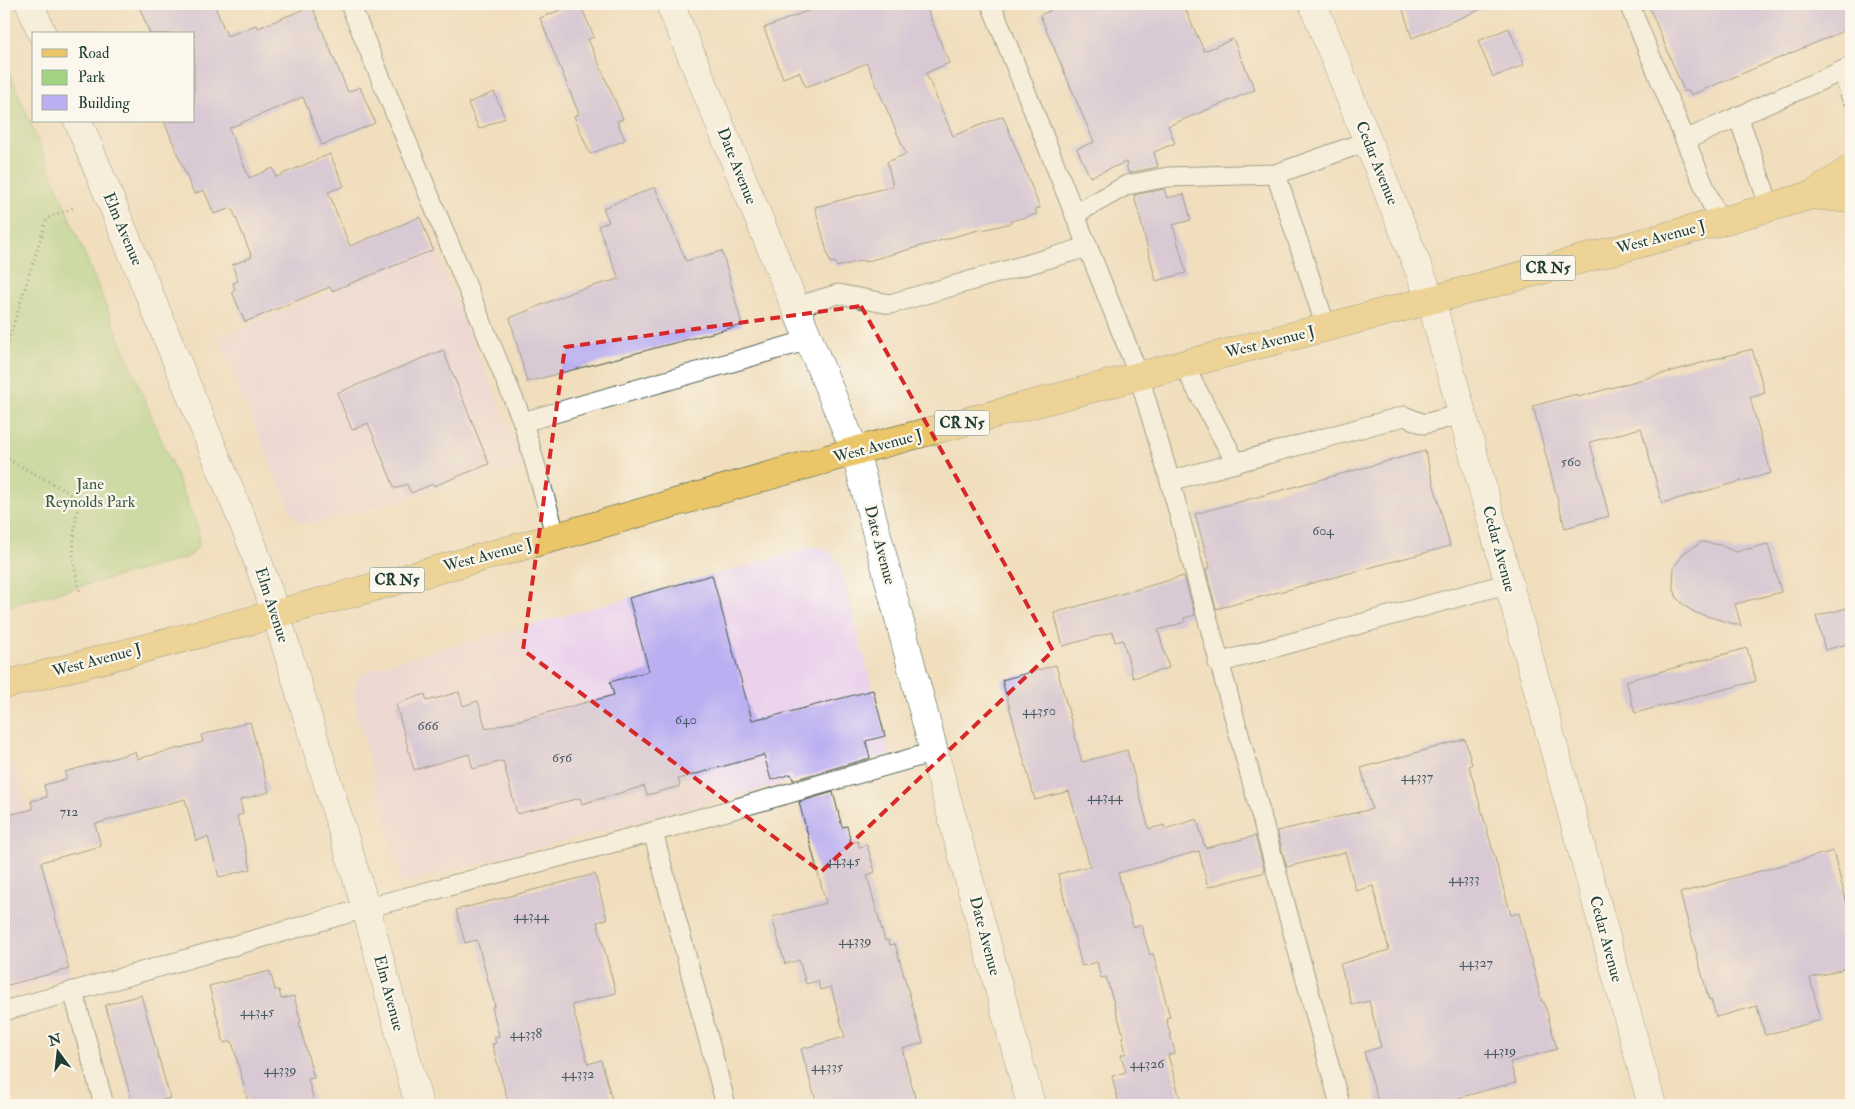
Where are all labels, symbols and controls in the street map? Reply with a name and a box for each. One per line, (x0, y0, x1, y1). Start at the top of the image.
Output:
legend (32, 32, 195, 122)
text: Road (78, 44, 110, 63)
text: Park (78, 68, 105, 87)
text: Building (78, 94, 130, 113)
street label: Cedar Avenue (1351, 118, 1403, 208)
street label: Date Avenue (713, 125, 762, 208)
street label: Elm Avenue (99, 189, 148, 269)
street label: West Avenue J (1613, 215, 1709, 260)
road number: CR N5 (1520, 256, 1576, 280)
street label: West Avenue J (1222, 321, 1318, 364)
road number: CR N5 (934, 410, 990, 436)
street label: West Avenue J (830, 424, 926, 469)
house number: 560 (1561, 453, 1581, 470)
park label: Jane Reynolds Park (45, 474, 136, 512)
street label: Date Avenue (860, 503, 900, 587)
street label: Cedar Avenue (1478, 504, 1520, 595)
house number: 604 (1312, 522, 1335, 539)
street label: West Avenue J (440, 533, 536, 578)
street label: Elm Avenue (250, 565, 294, 645)
road number: CR N5 (370, 568, 424, 592)
street label: West Avenue J (49, 638, 145, 683)
house number: 44350 (1022, 702, 1056, 719)
house number: 640 (675, 711, 697, 728)
house number: 666 (417, 717, 440, 734)
house number: 656 (552, 749, 573, 766)
house number: 44337 (1401, 768, 1434, 785)
house number: 44344 (1087, 788, 1124, 805)
house number: 712 (60, 803, 78, 820)
house number: 44345 (826, 852, 861, 869)
house number: 44333 (1448, 870, 1480, 887)
street label: Date Avenue (965, 894, 1005, 978)
street label: Cedar Avenue (1585, 894, 1627, 985)
house number: 44344 (513, 907, 550, 924)
house number: 44339 (838, 932, 872, 949)
street label: Elm Avenue (369, 953, 409, 1033)
house number: 44327 (1459, 954, 1494, 971)
house number: 44345 (240, 1003, 275, 1020)
house number: 44338 (510, 1025, 543, 1042)
north arrow (32, 1026, 82, 1076)
text: N (46, 1030, 63, 1050)
house number: 44319 (1484, 1042, 1516, 1059)
house number: 44326 (1130, 1055, 1165, 1072)
house number: 44335 (811, 1058, 844, 1075)
house number: 44339 (263, 1061, 297, 1078)
house number: 44332 (562, 1065, 594, 1082)

